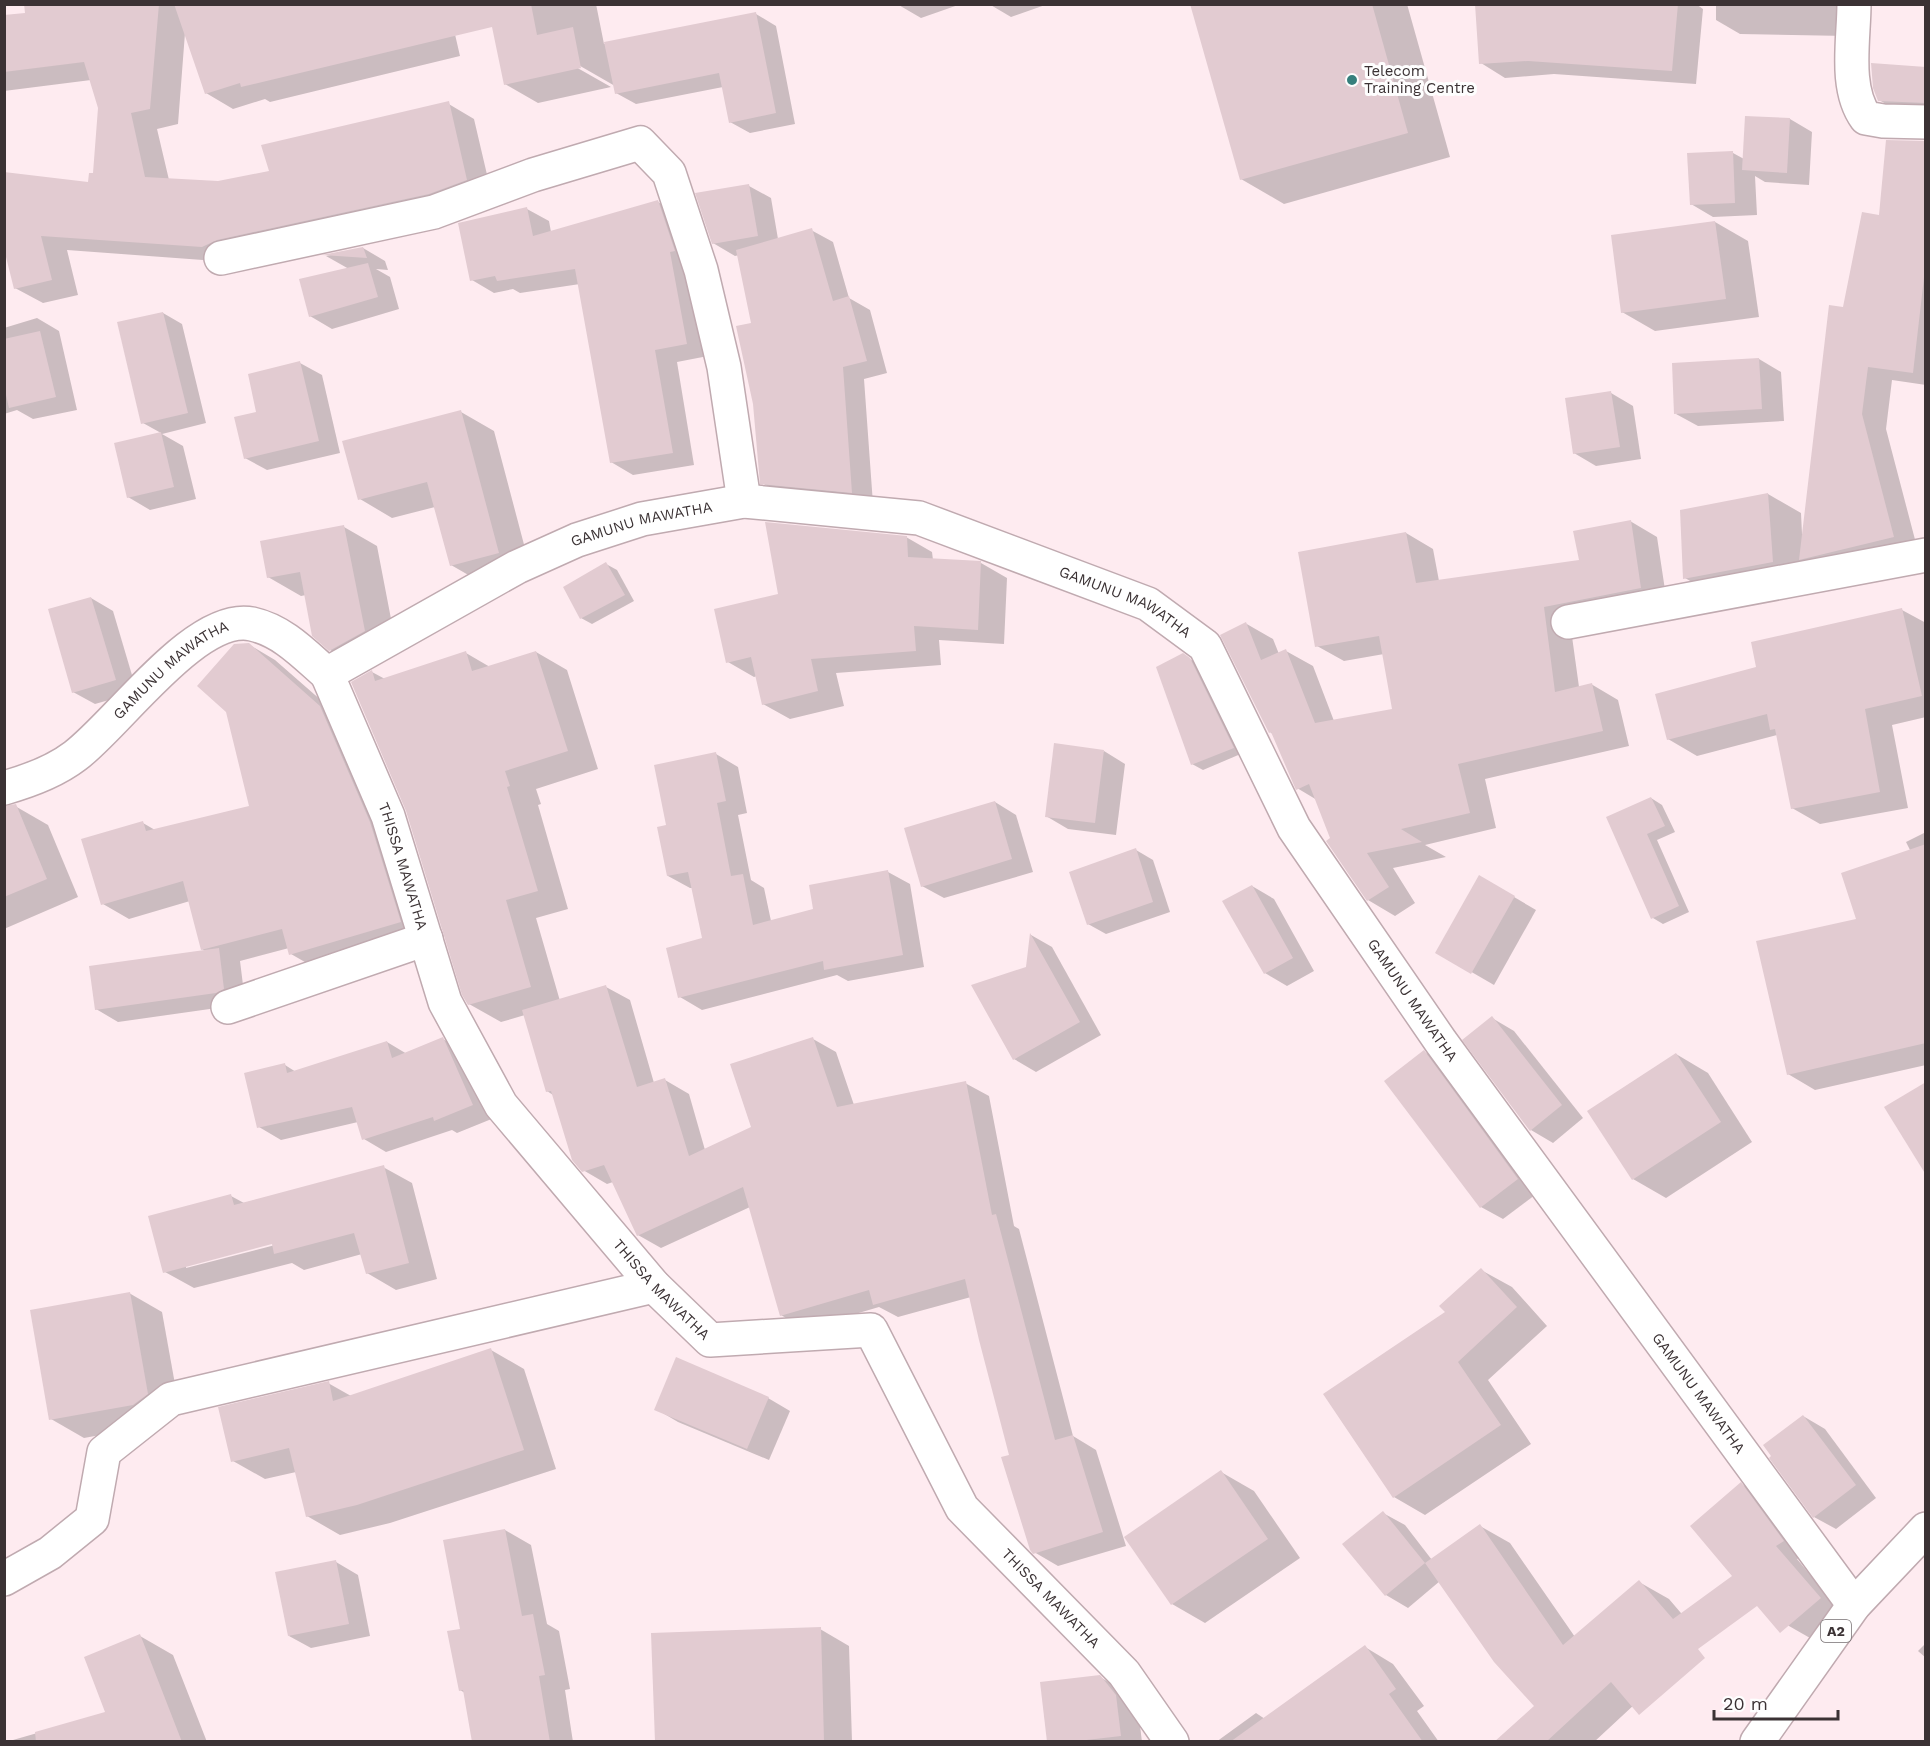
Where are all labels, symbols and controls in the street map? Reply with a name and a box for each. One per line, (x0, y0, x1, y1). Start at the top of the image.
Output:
place label: Telecom Training Centre (1364, 62, 1475, 97)
marker: Telecom Training Centre (1345, 73, 1359, 87)
street label: GAMUNU MAWATHA (568, 498, 714, 551)
street label: GAMUNU MAWATHA (1057, 562, 1195, 642)
street label: GAMUNU MAWATHA (110, 617, 231, 723)
street label: THISSA MAWATHA (374, 800, 431, 932)
street label: GAMUNU MAWATHA (1364, 935, 1461, 1065)
street label: THISSA MAWATHA (609, 1235, 714, 1344)
street label: GAMUNU MAWATHA (1648, 1329, 1749, 1457)
street label: THISSA MAWATHA (998, 1545, 1104, 1652)
road number: A2 (1821, 1620, 1851, 1642)
scale bar (1714, 1683, 1838, 1721)
text: 20 m (1723, 1693, 1768, 1714)

